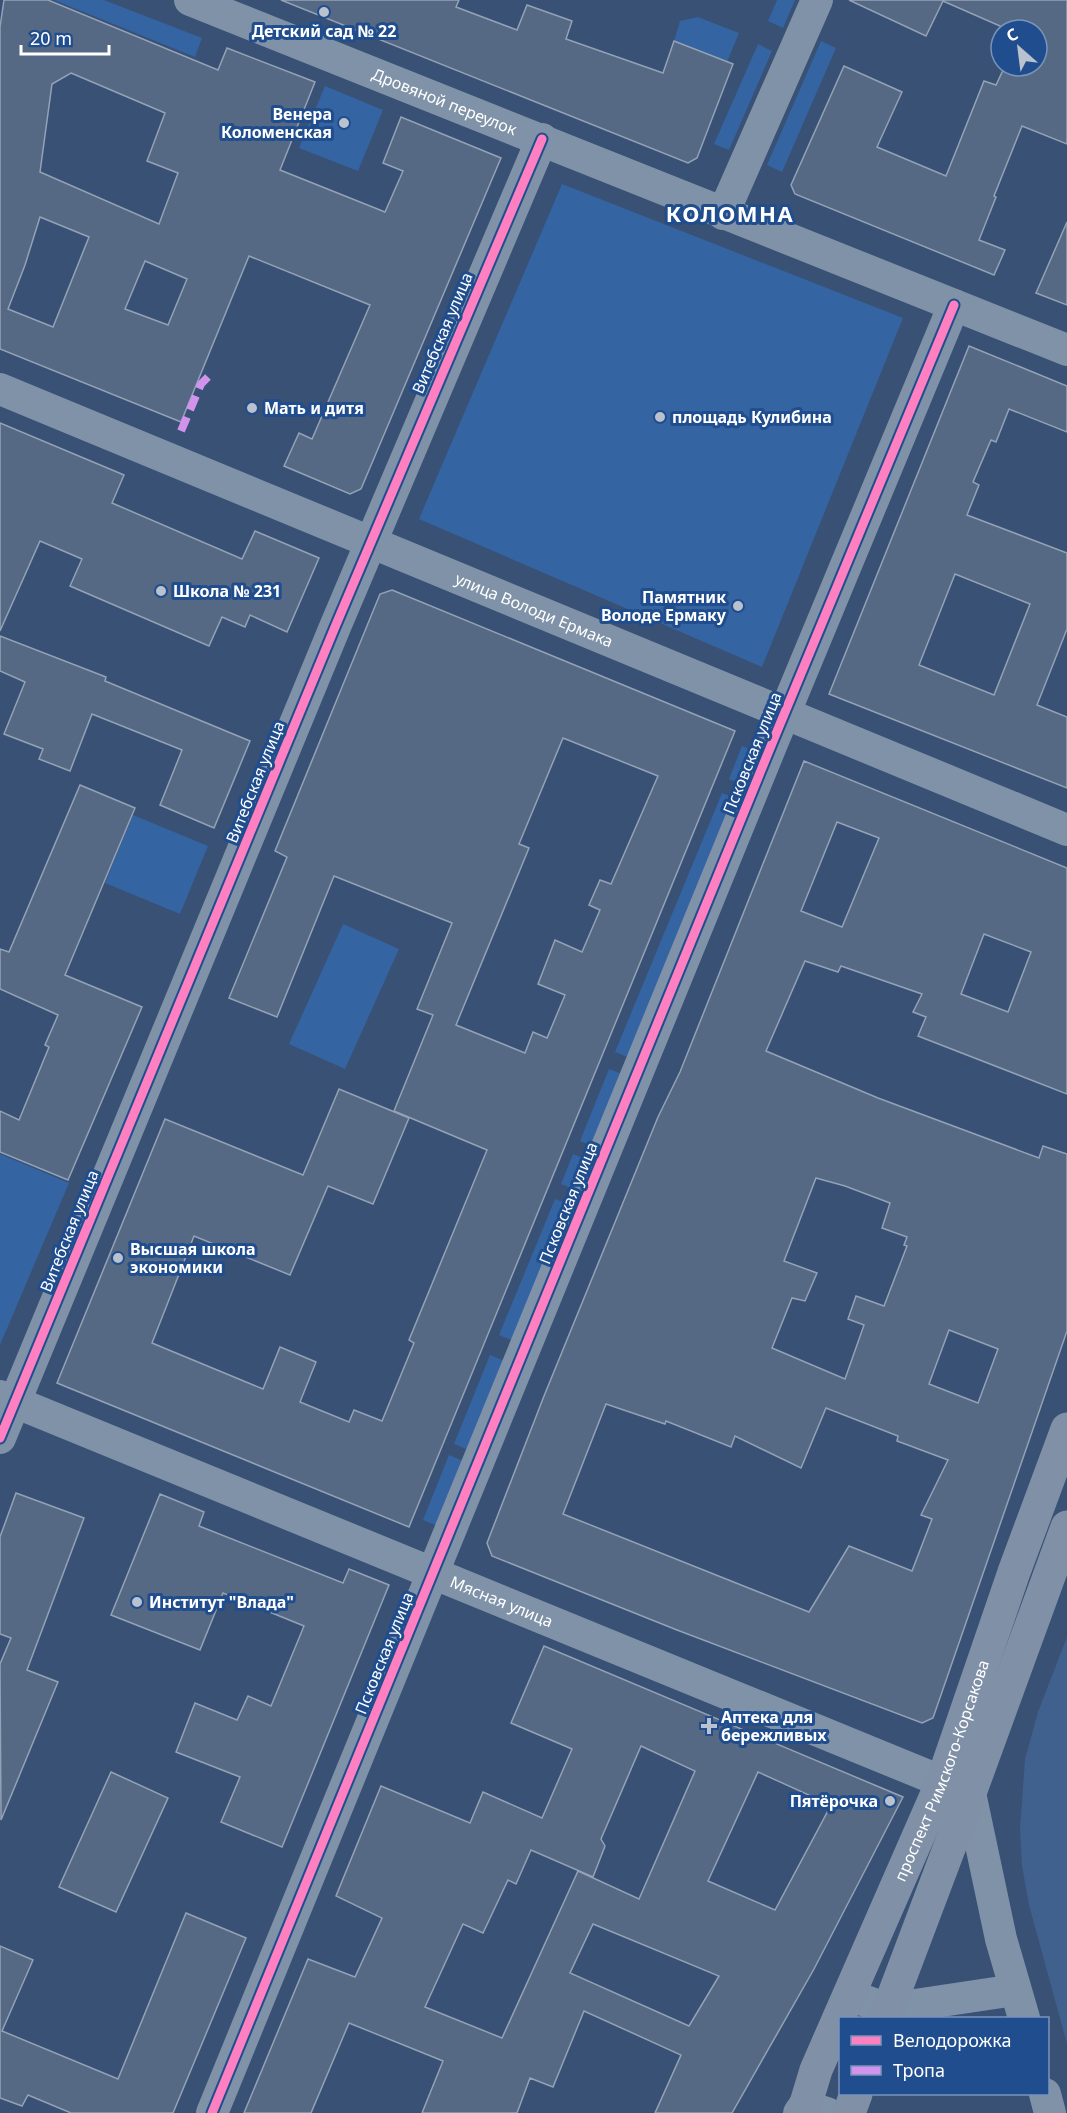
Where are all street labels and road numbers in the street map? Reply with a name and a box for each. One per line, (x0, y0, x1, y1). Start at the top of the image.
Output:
street label: Дровяной переулок (369, 63, 521, 141)
street label: Витебская улица (407, 269, 477, 397)
street label: улица Володи Ермака (452, 567, 616, 652)
street label: Псковская улица (717, 689, 787, 817)
street label: Витебская улица (221, 718, 289, 846)
street label: Псковская улица (533, 1139, 603, 1267)
street label: Витебская улица (35, 1167, 103, 1295)
street label: Мясная улица (447, 1570, 556, 1632)
street label: Псковская улица (349, 1589, 419, 1717)
street label: проспект Римского-Корсакова (889, 1657, 994, 1885)

